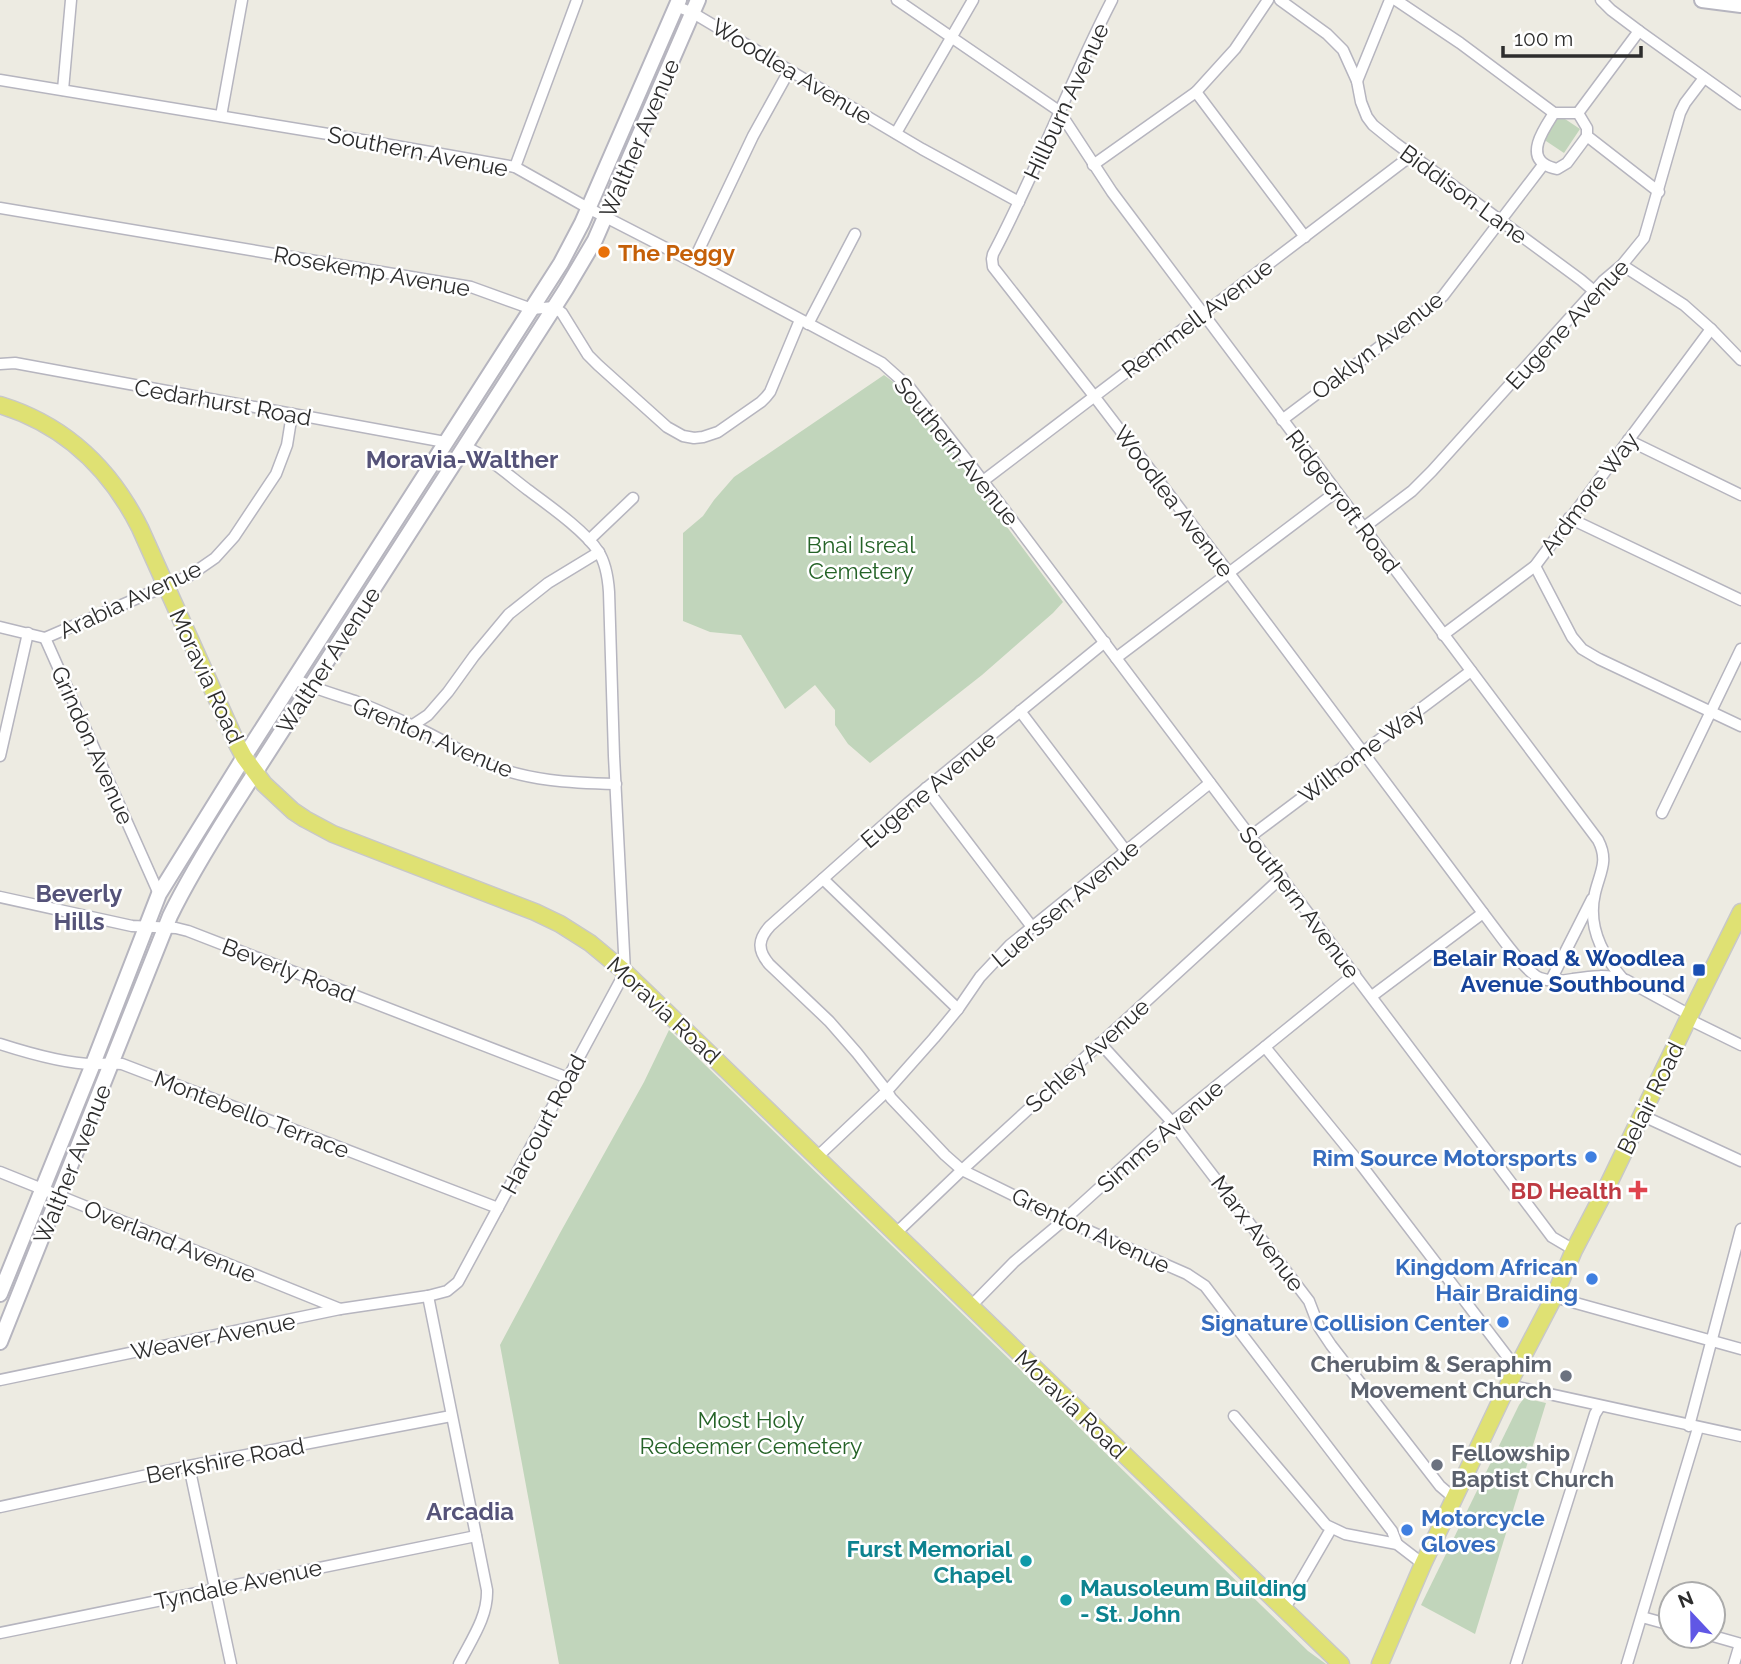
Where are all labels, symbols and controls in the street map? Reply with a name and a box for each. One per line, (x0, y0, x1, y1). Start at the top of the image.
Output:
street label: Woodlea Avenue (707, 12, 877, 130)
scale bar (1503, 14, 1641, 58)
street label: Hillburn Avenue (1018, 18, 1114, 184)
text: 100 m (1514, 26, 1573, 51)
street label: Walther Avenue (593, 55, 685, 221)
street label: Southern Avenue (325, 120, 511, 182)
street label: Biddison Lane (1395, 139, 1533, 249)
place label: The Peggy (618, 239, 735, 266)
street label: Rosekemp Avenue (272, 240, 472, 302)
marker: The Peggy (596, 244, 612, 260)
street label: Remmell Avenue (1116, 253, 1278, 383)
street label: Eugene Avenue (1500, 253, 1634, 395)
street label: Oaklyn Avenue (1306, 285, 1448, 405)
street label: Southern Avenue (889, 371, 1025, 531)
street label: Cedarhurst Road (132, 373, 314, 431)
street label: Woodlea Avenue (1108, 420, 1240, 582)
street label: Ridgecroft Road (1280, 424, 1406, 578)
street label: Ardmore Way (1534, 427, 1644, 559)
district label: Moravia-Walther (366, 445, 558, 474)
park label: Bnai Isreal Cemetery (807, 531, 916, 584)
street label: Arabia Avenue (55, 554, 205, 644)
street label: Walther Avenue (270, 582, 386, 738)
street label: Moravia Road (164, 605, 250, 747)
street label: Grindon Avenue (46, 662, 140, 828)
street label: Grenton Avenue (349, 691, 517, 783)
street label: Wilhome Way (1293, 697, 1429, 809)
street label: Eugene Avenue (855, 725, 1001, 853)
street label: Southern Avenue (1234, 821, 1366, 983)
street label: Luerssen Avenue (986, 834, 1144, 972)
district label: Beverly Hills (36, 879, 122, 936)
street label: Beverly Road (218, 932, 360, 1008)
place label: Belair Road & Woodlea Avenue Southbound (1432, 944, 1685, 997)
street label: Moravia Road (602, 951, 726, 1069)
marker: Belair Road & Woodlea Avenue Southbound (1691, 962, 1707, 978)
street label: Schley Avenue (1020, 992, 1154, 1118)
street label: Belair Road (1611, 1038, 1689, 1158)
street label: Harcourt Road (495, 1050, 591, 1198)
street label: Montebello Terrace (151, 1064, 353, 1164)
street label: Simms Avenue (1091, 1074, 1229, 1198)
street label: Walther Avenue (28, 1080, 116, 1248)
place label: Rim Source Motorsports (1312, 1144, 1577, 1171)
marker: Rim Source Motorsports (1583, 1149, 1599, 1165)
street label: Marx Avenue (1206, 1170, 1310, 1296)
place label: BD Health (1511, 1177, 1622, 1204)
marker: BD Health (1628, 1180, 1648, 1200)
street label: Grenton Avenue (1008, 1182, 1174, 1278)
street label: Overland Avenue (80, 1194, 260, 1288)
place label: Kingdom African Hair Braiding (1395, 1253, 1578, 1306)
marker: Kingdom African Hair Braiding (1584, 1271, 1600, 1287)
street label: Weaver Avenue (128, 1307, 298, 1365)
place label: Signature Collision Center (1201, 1309, 1489, 1336)
marker: Signature Collision Center (1495, 1314, 1511, 1330)
street label: Moravia Road (1010, 1344, 1132, 1464)
place label: Cherubim & Seraphim Movement Church (1310, 1350, 1552, 1403)
marker: Cherubim & Seraphim Movement Church (1558, 1368, 1574, 1384)
park label: Most Holy Redeemer Cemetery (640, 1406, 862, 1459)
street label: Berkshire Road (143, 1431, 307, 1489)
place label: Fellowship Baptist Church (1451, 1439, 1614, 1492)
marker: Fellowship Baptist Church (1429, 1457, 1445, 1473)
district label: Arcadia (426, 1497, 514, 1526)
place label: Motorcycle Gloves (1421, 1504, 1545, 1557)
marker: Motorcycle Gloves (1399, 1522, 1415, 1538)
place label: Furst Memorial Chapel (846, 1535, 1013, 1588)
street label: Tyndale Avenue (152, 1553, 324, 1615)
marker: Furst Memorial Chapel (1018, 1553, 1034, 1569)
place label: Mausoleum Building - St. John (1080, 1574, 1307, 1627)
north arrow (1657, 1580, 1727, 1650)
text: N (1675, 1586, 1696, 1612)
marker: Mausoleum Building - St. John (1058, 1592, 1074, 1608)

